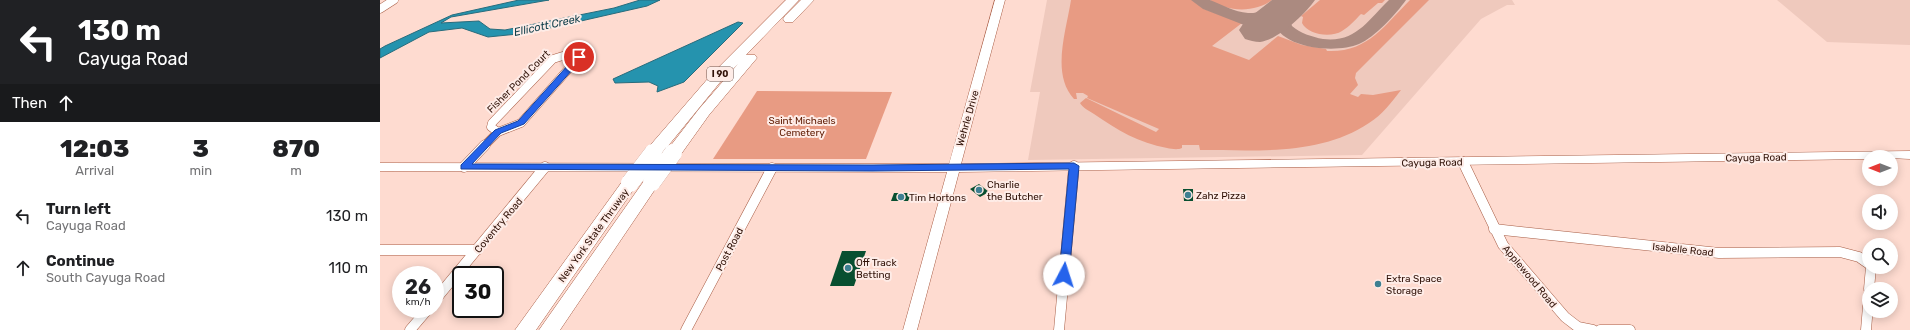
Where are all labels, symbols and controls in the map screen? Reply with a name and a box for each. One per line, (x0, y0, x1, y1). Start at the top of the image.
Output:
water label: Ellicott Creek (513, 12, 582, 39)
text: 130 m (78, 14, 161, 47)
icon: left (12, 16, 64, 68)
pin (562, 40, 596, 74)
icon: arrive (568, 46, 590, 68)
text: Cayuga Road (78, 48, 188, 70)
street label: Fisher Pond Court (485, 48, 553, 116)
road number: I 90 (707, 67, 733, 81)
street label: Wehrle Drive (954, 88, 982, 148)
icon: ahead (55, 92, 77, 114)
text: Then (12, 94, 47, 112)
park label: Saint Michaels Cemetery (768, 115, 836, 139)
text: 12:03 (60, 135, 130, 163)
text: 3 (193, 135, 209, 163)
text: 870 (272, 135, 320, 163)
north arrow (1862, 150, 1898, 186)
map controls (1862, 150, 1898, 318)
street label: Cayuga Road (1725, 151, 1787, 165)
street label: Cayuga Road (1401, 156, 1463, 170)
text: Arrival (75, 163, 114, 178)
text: min (190, 163, 212, 178)
text: m (290, 163, 302, 178)
place label: Charlie the Butcher (987, 179, 1043, 203)
marker: Charlie the Butcher (974, 185, 984, 195)
street label: New York State Thruway (556, 186, 632, 285)
marker: Zahz Pizza (1183, 190, 1193, 200)
place label: Zahz Pizza (1196, 190, 1246, 202)
marker: Tim Hortons (896, 192, 906, 202)
place label: Tim Hortons (909, 192, 966, 204)
button: sound (1862, 194, 1898, 230)
street label: Coventry Road (472, 196, 525, 256)
text: Turn left (46, 200, 111, 218)
icon: left (12, 205, 34, 227)
text: 130 m (326, 207, 368, 225)
text: Cayuga Road (46, 218, 126, 233)
street label: Post Road (713, 226, 746, 273)
button: search (1862, 238, 1898, 274)
street label: Isabelle Road (1652, 241, 1714, 259)
street label: Applewood Road (1500, 243, 1559, 310)
text: Continue (46, 252, 115, 270)
position arrow (1043, 254, 1085, 296)
icon: ahead (12, 257, 34, 279)
place label: Off Track Betting (856, 257, 897, 281)
text: 110 m (329, 259, 368, 277)
marker: Off Track Betting (843, 263, 853, 273)
speed limit sign: 30 (452, 266, 504, 318)
text: South Cayuga Road (46, 270, 165, 285)
place label: Extra Space Storage (1386, 273, 1442, 297)
text: 26 (405, 275, 431, 299)
marker: Extra Space Storage (1373, 279, 1383, 289)
button: layers (1862, 282, 1898, 318)
text: km/h (406, 296, 430, 308)

